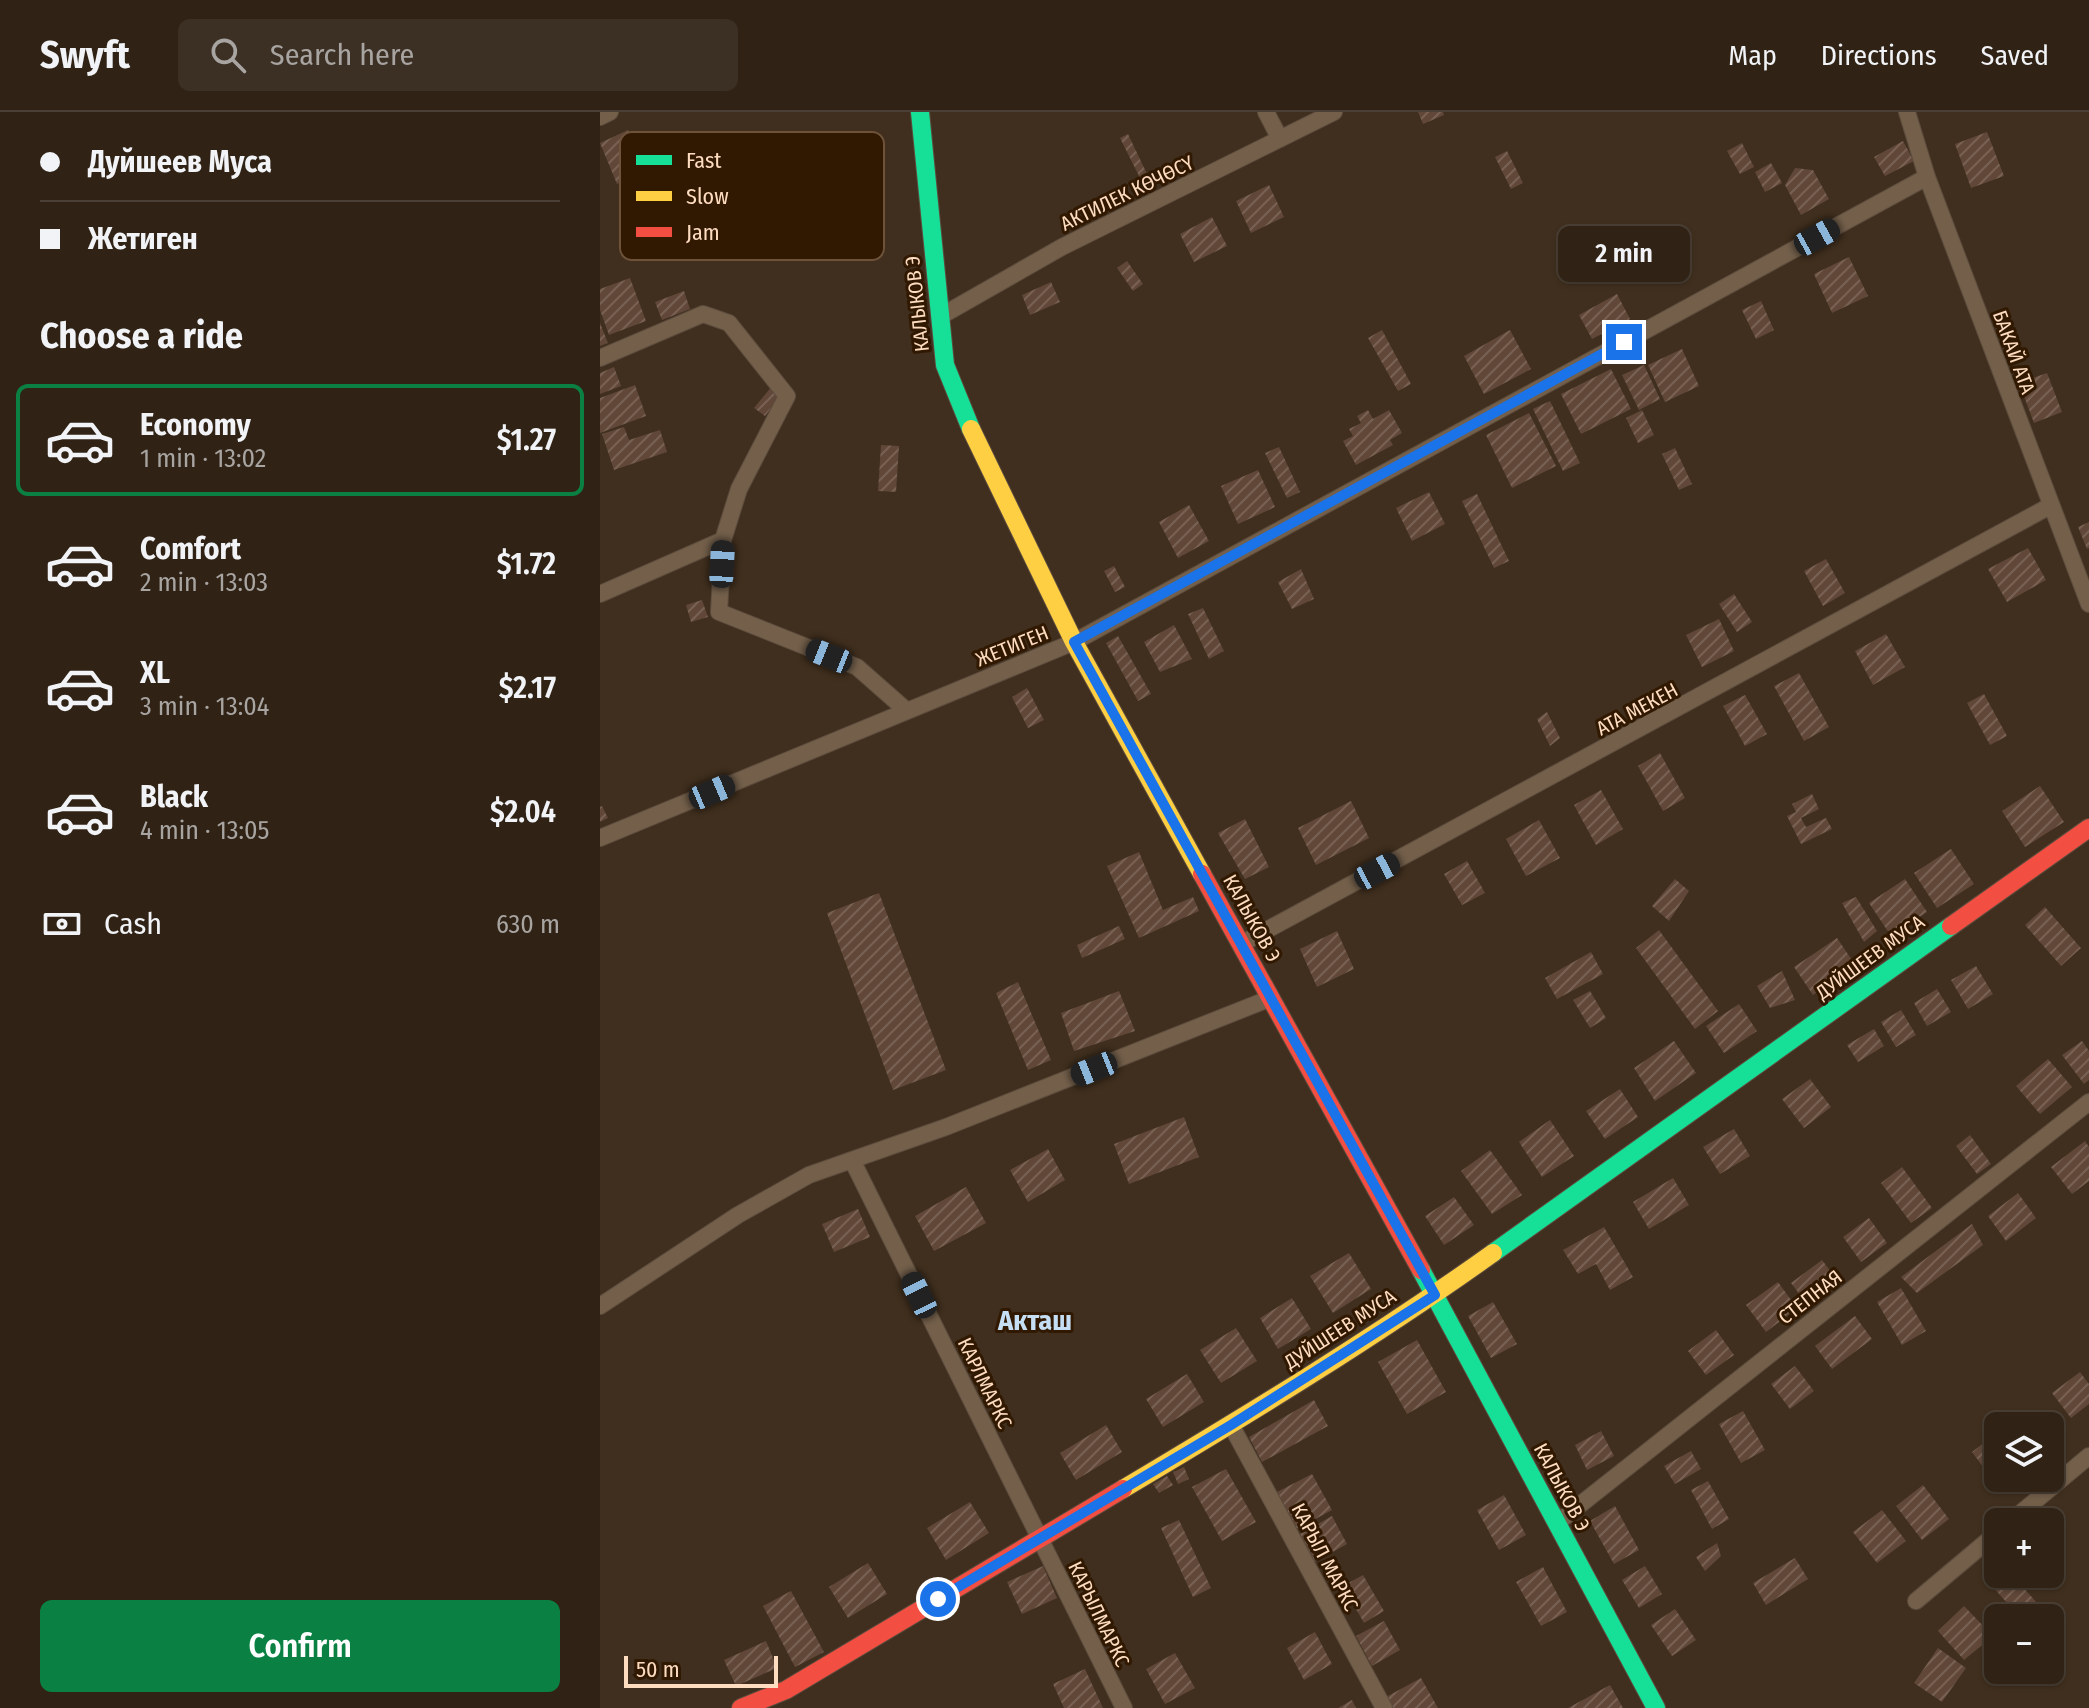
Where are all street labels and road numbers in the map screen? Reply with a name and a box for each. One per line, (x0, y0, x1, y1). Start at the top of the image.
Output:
street label: АКТИЛЕК КӨЧӨСҮ (1056, 150, 1198, 236)
street label: КАЛЫКОВ Э (900, 255, 934, 353)
street label: БАКАЙ АТА (1988, 307, 2040, 398)
street label: ЖЕТИГЕН (972, 621, 1052, 671)
street label: АТА МЕКЕН (1592, 678, 1682, 740)
street label: КАЛЫКОВ Э (1218, 870, 1286, 966)
street label: ДУЙШЕЕВ МУСА (1810, 909, 1929, 1005)
street label: СТЕПНАЯ (1773, 1265, 1847, 1329)
street label: ДУЙШЕЕВ МУСА (1279, 1284, 1401, 1375)
street label: КАРЛМАРКС (953, 1334, 1017, 1432)
street label: КАЛЫКОВ Э (1529, 1439, 1595, 1535)
street label: КАРЫЛ МАРКС (1287, 1499, 1363, 1615)
street label: КАРЫЛМАРКС (1063, 1558, 1135, 1670)

